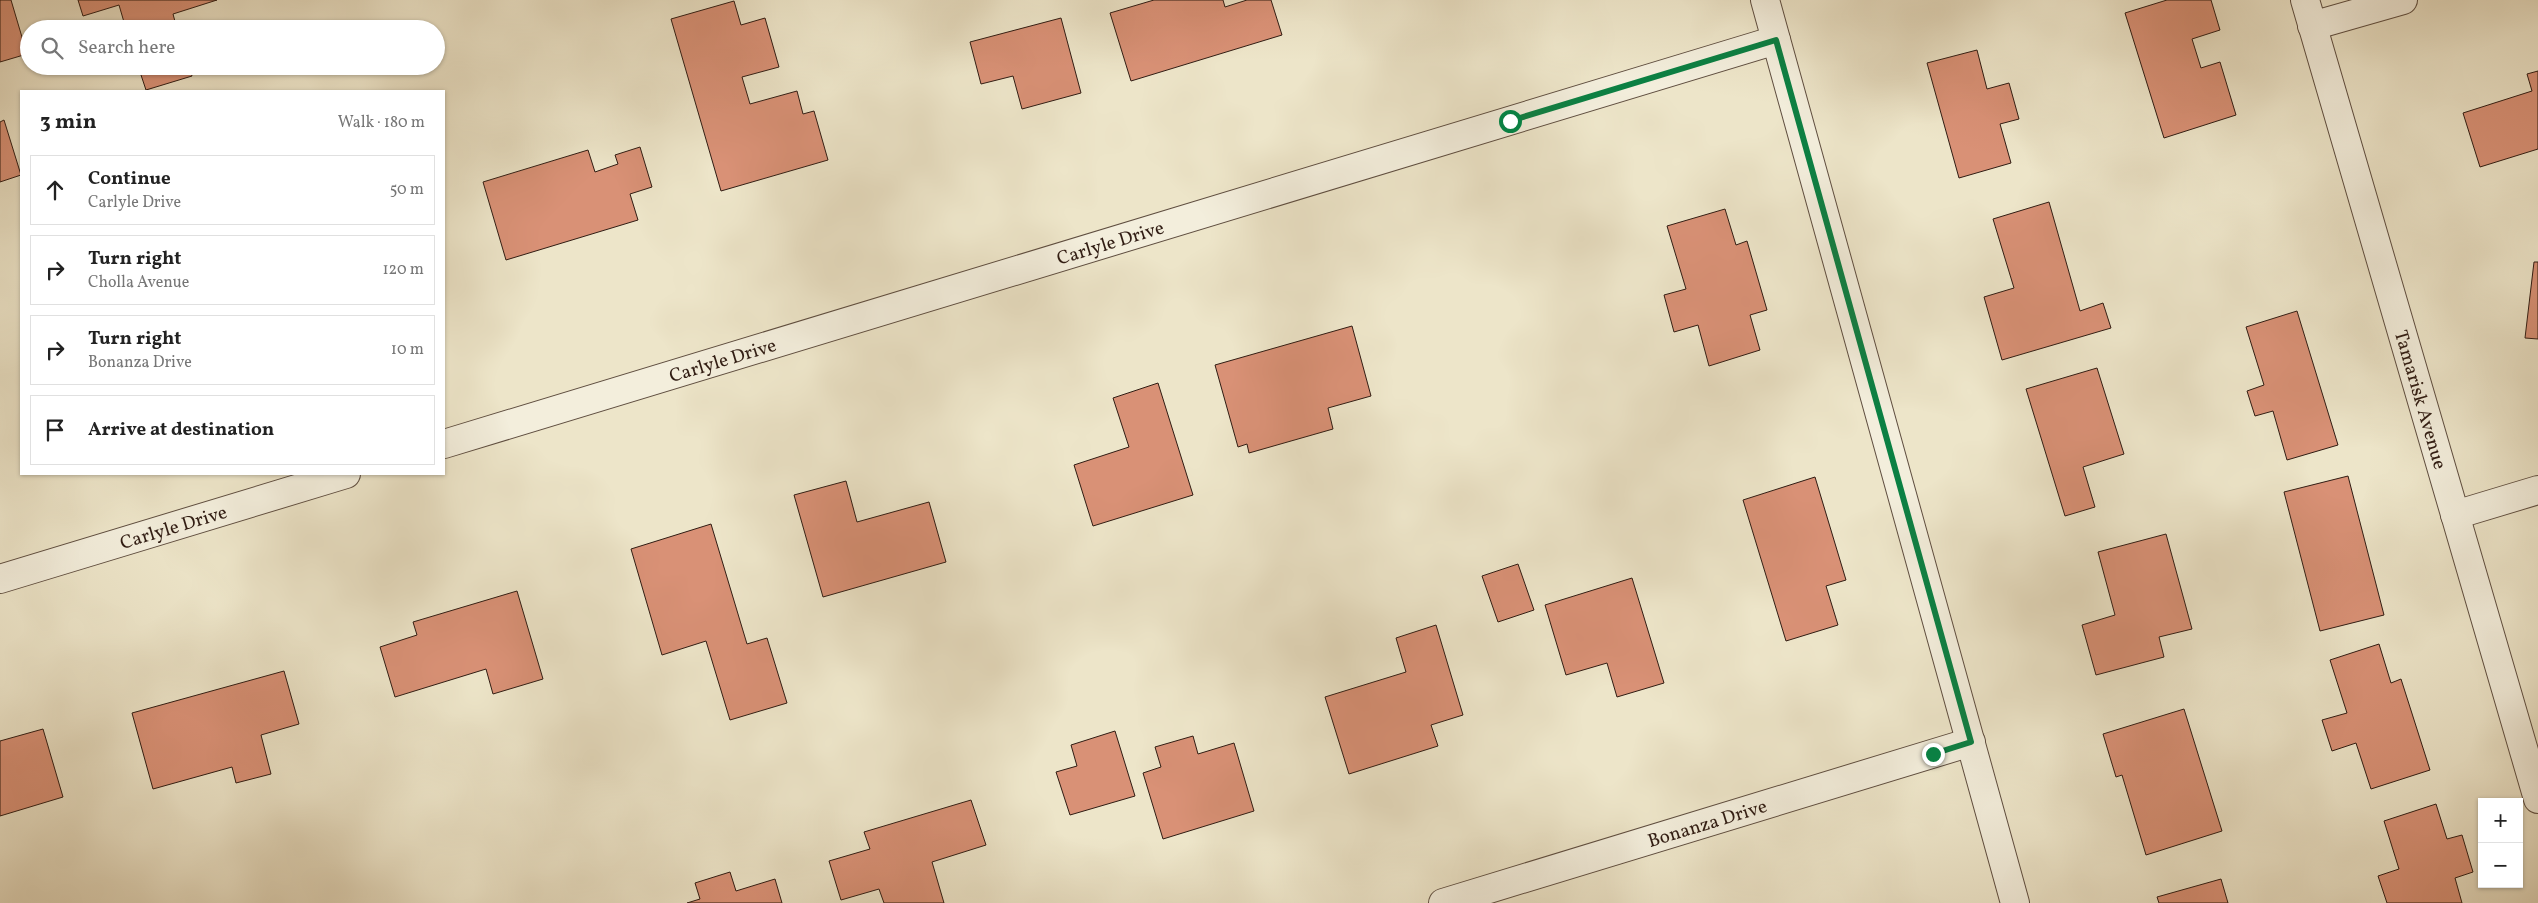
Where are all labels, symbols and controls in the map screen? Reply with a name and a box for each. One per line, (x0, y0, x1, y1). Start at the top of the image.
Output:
search box (20, 20, 445, 75)
icon: search (38, 34, 66, 62)
text: Search here (78, 35, 175, 61)
text: 3 min (40, 108, 96, 137)
route start (1499, 110, 1522, 133)
text: Walk · 180 m (338, 112, 425, 134)
text: Continue (88, 166, 171, 192)
icon: ahead (41, 176, 69, 204)
text: 50 m (390, 179, 424, 201)
text: Carlyle Drive (88, 192, 181, 214)
street label: Carlyle Drive (1054, 215, 1167, 272)
text: Turn right (88, 246, 181, 272)
icon: right (41, 256, 69, 284)
text: 120 m (382, 259, 424, 281)
text: Cholla Avenue (88, 272, 189, 294)
text: Turn right (88, 326, 181, 352)
street label: Tamarisk Avenue (2387, 327, 2452, 473)
street label: Carlyle Drive (666, 333, 780, 390)
icon: right (41, 336, 69, 364)
text: 10 m (391, 339, 424, 361)
text: Bonanza Drive (88, 352, 192, 374)
icon: arrive (41, 416, 69, 444)
text: Arrive at destination (88, 417, 274, 443)
street label: Carlyle Drive (117, 500, 231, 557)
route end (1922, 743, 1945, 766)
street label: Bonanza Drive (1645, 794, 1770, 855)
map controls (2478, 798, 2523, 888)
button: + (2478, 798, 2523, 843)
button: − (2478, 843, 2523, 888)

